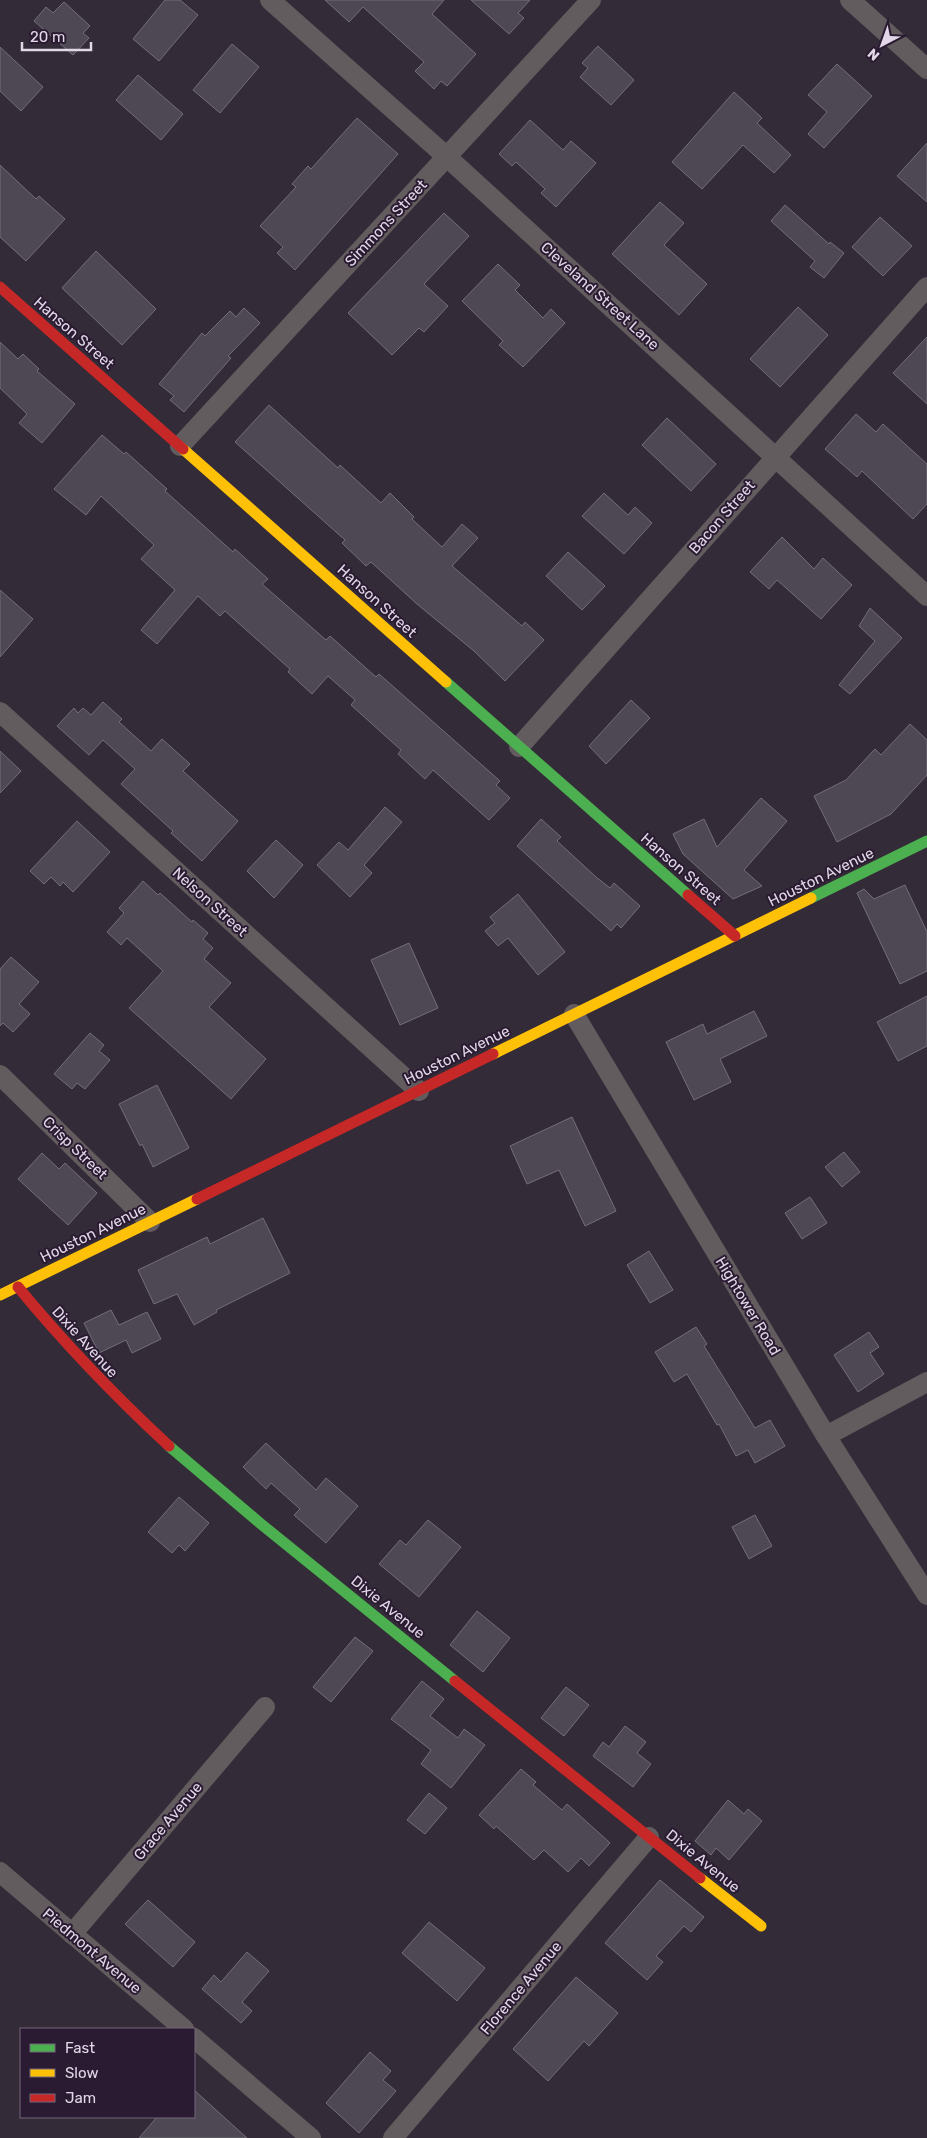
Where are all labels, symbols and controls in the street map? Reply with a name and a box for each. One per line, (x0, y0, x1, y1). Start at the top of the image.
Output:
scale bar (22, 20, 91, 52)
north arrow (857, 20, 907, 70)
text: 20 m (30, 28, 65, 46)
text: N (864, 45, 883, 64)
street label: Simmons Street (341, 176, 431, 270)
street label: Cleveland Street Lane (537, 238, 663, 354)
street label: Hanson Street (30, 293, 118, 373)
street label: Bacon Street (685, 477, 759, 557)
street label: Hanson Street (334, 561, 420, 641)
street label: Hanson Street (637, 829, 725, 909)
street label: Houston Avenue (765, 844, 877, 910)
street label: Nelson Street (169, 864, 251, 941)
street label: Houston Avenue (401, 1022, 513, 1088)
street label: Crisp Street (39, 1113, 111, 1183)
street label: Houston Avenue (37, 1200, 149, 1266)
street label: Hightower Road (712, 1254, 784, 1358)
street label: Dixie Avenue (48, 1303, 122, 1381)
street label: Dixie Avenue (347, 1572, 429, 1642)
street label: Grace Avenue (130, 1778, 206, 1864)
street label: Dixie Avenue (662, 1826, 744, 1896)
street label: Piedmont Avenue (39, 1905, 145, 1997)
street label: Florence Avenue (477, 1938, 565, 2038)
legend (20, 2028, 195, 2118)
text: Fast (65, 2039, 95, 2057)
text: Slow (65, 2064, 98, 2082)
text: Jam (65, 2089, 96, 2107)

